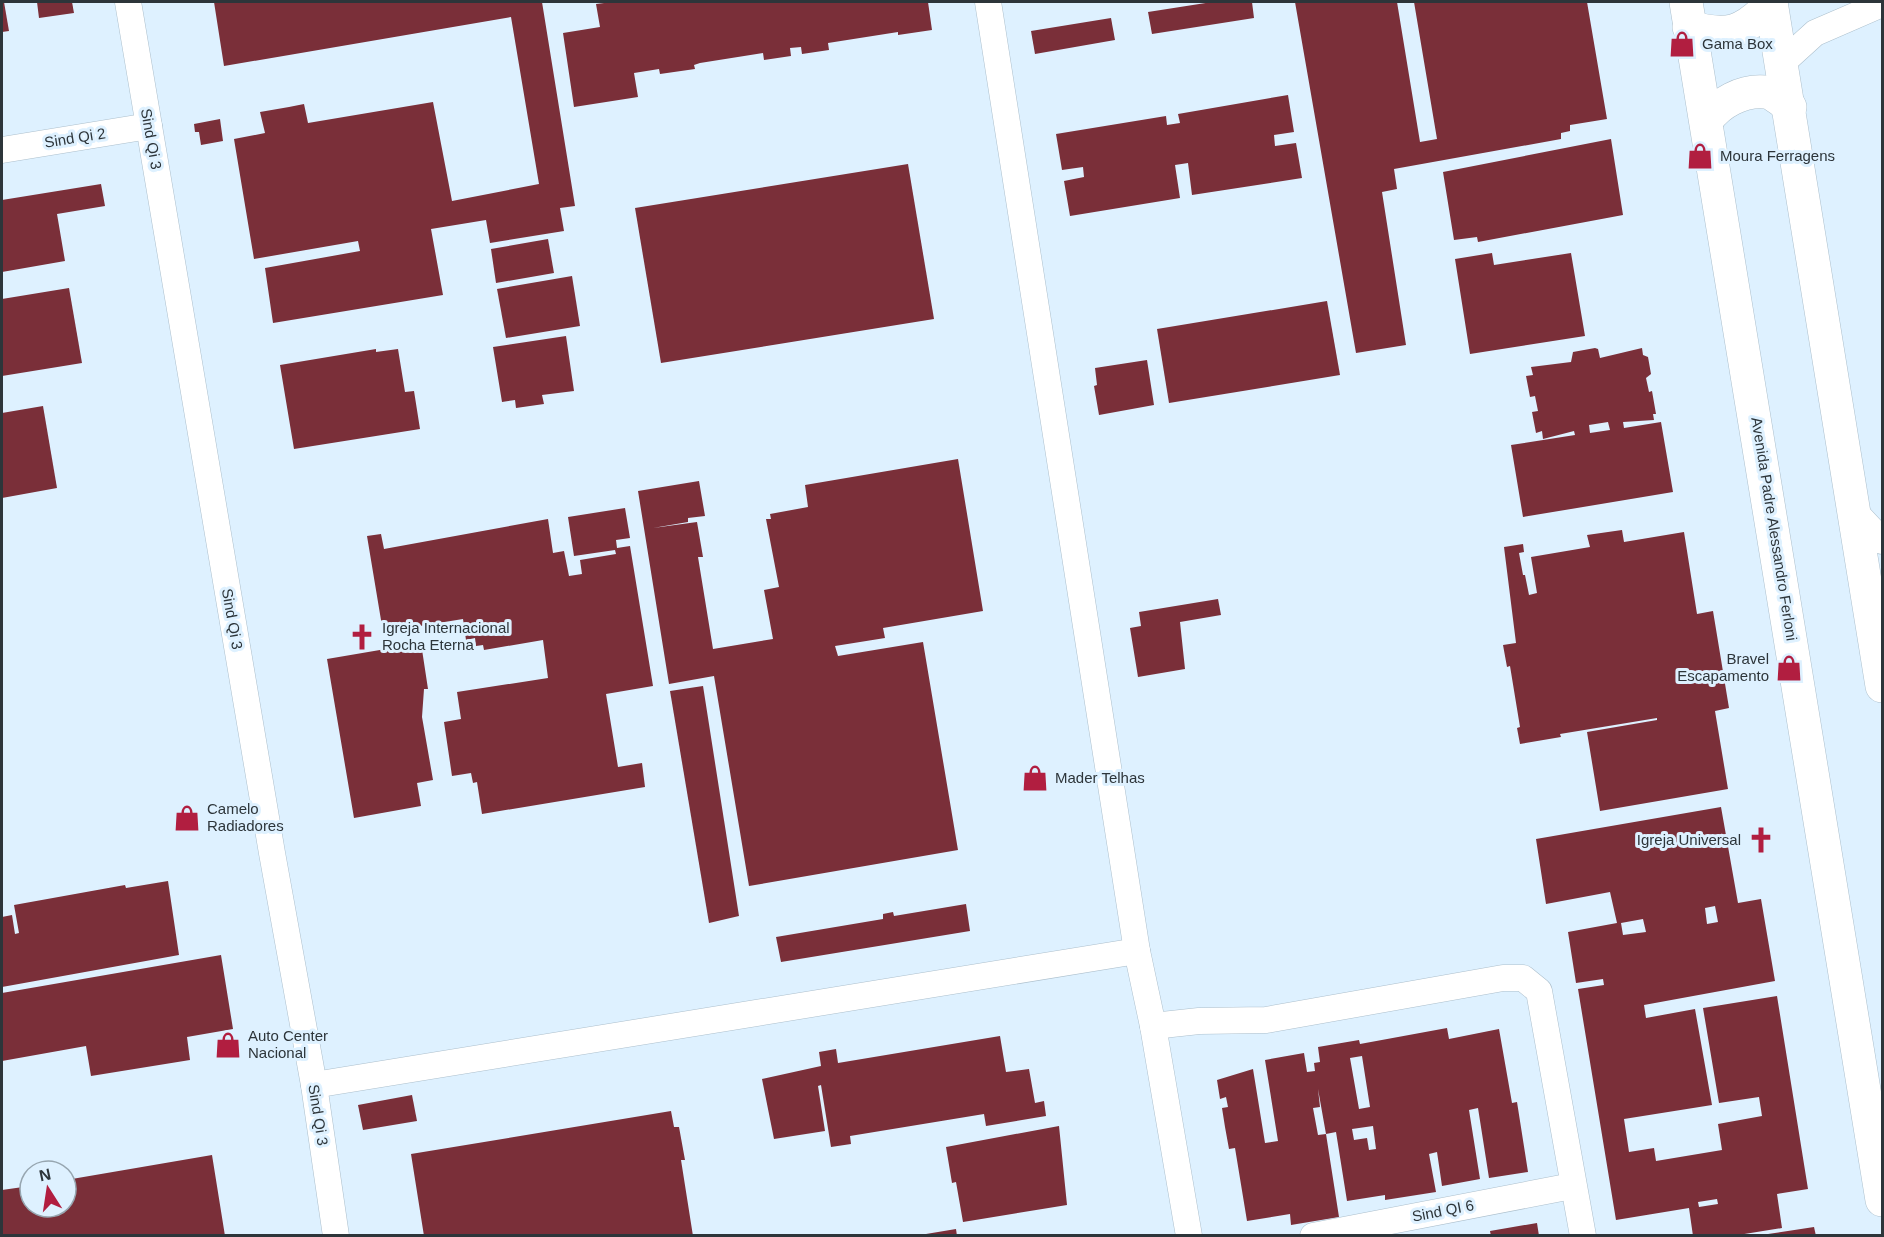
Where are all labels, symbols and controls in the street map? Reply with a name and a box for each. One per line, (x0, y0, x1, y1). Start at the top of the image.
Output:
shop icon: Gama Box (1667, 29, 1697, 59)
place label: Gama Box (1702, 35, 1773, 52)
street label: Sind Qi 3 (138, 107, 165, 171)
street label: Sind Qi 2 (43, 124, 107, 151)
shop icon: Moura Ferragens (1685, 141, 1715, 171)
place label: Moura Ferragens (1720, 147, 1835, 164)
street label: Avenida Padre Alessandro Ferloni (1748, 416, 1801, 642)
street label: Sind Qi 3 (219, 587, 246, 651)
place label: Igreja Internacional Rocha Eterna (382, 619, 510, 653)
church icon: Igreja Internacional Rocha Eterna (347, 622, 377, 652)
place label: Bravel Escapamento (1677, 650, 1769, 684)
shop icon: Bravel Escapamento (1774, 653, 1804, 683)
shop icon: Mader Telhas (1020, 763, 1050, 793)
place label: Mader Telhas (1055, 769, 1145, 786)
place label: Camelo Radiadores (207, 800, 284, 834)
shop icon: Camelo Radiadores (172, 803, 202, 833)
church icon: Igreja Universal (1746, 825, 1776, 855)
place label: Igreja Universal (1637, 831, 1741, 848)
place label: Auto Center Nacional (248, 1027, 328, 1061)
shop icon: Auto Center Nacional (213, 1030, 243, 1060)
street label: Sind Qi 3 (305, 1083, 332, 1147)
north arrow (18, 1159, 78, 1219)
text: N (38, 1165, 52, 1184)
street label: Sind QI 6 (1411, 1196, 1475, 1225)

